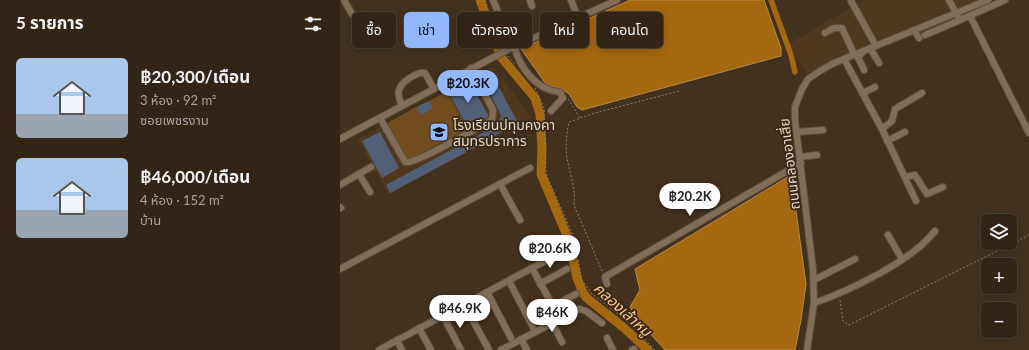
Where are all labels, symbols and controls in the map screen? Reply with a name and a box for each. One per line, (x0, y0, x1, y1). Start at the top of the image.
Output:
text: 5 รายการ (16, 12, 84, 33)
chip: ซื้อ (352, 12, 396, 48)
chip: เช่า (404, 12, 449, 48)
chip: ตัวกรอง (457, 12, 532, 48)
chip: ใหม่ (540, 12, 589, 48)
chip: คอนโด (597, 12, 663, 48)
icon: filters (302, 13, 324, 35)
text: ฿20,300/เดือน (140, 66, 250, 87)
pin: ฿20.3K (435, 70, 501, 104)
icon: home (48, 74, 96, 122)
text: ฿20.3K (446, 75, 490, 91)
text: 3 ห้อง · 92 m² (140, 92, 216, 108)
text: ซอยเพชรงาม (140, 112, 209, 128)
place label: โรงเรียนปทุมคงคา สมุทรปราการ (453, 116, 555, 150)
street label: ถนนคลองอาเสี่ย (774, 117, 803, 211)
school or university icon: โรงเรียนปทุมคงคา สมุทรปราการ (428, 121, 450, 143)
text: ฿46,000/เดือน (140, 166, 250, 187)
icon: home (48, 174, 96, 222)
pin: ฿20.2K (657, 183, 723, 217)
text: ฿20.2K (668, 188, 712, 204)
text: 4 ห้อง · 152 m² (140, 192, 224, 208)
text: บ้าน (140, 212, 161, 228)
map controls (981, 214, 1017, 338)
button: layers (981, 214, 1017, 250)
pin: ฿20.6K (517, 235, 583, 269)
text: ฿20.6K (528, 240, 572, 256)
button: + (981, 258, 1017, 294)
water label: คลองเล้าหมู (590, 278, 657, 342)
pin: ฿46.9K (427, 295, 493, 329)
pin: ฿46K (528, 299, 576, 333)
text: ฿46.9K (438, 300, 482, 316)
button: − (981, 302, 1017, 338)
text: ฿46K (536, 304, 568, 320)

